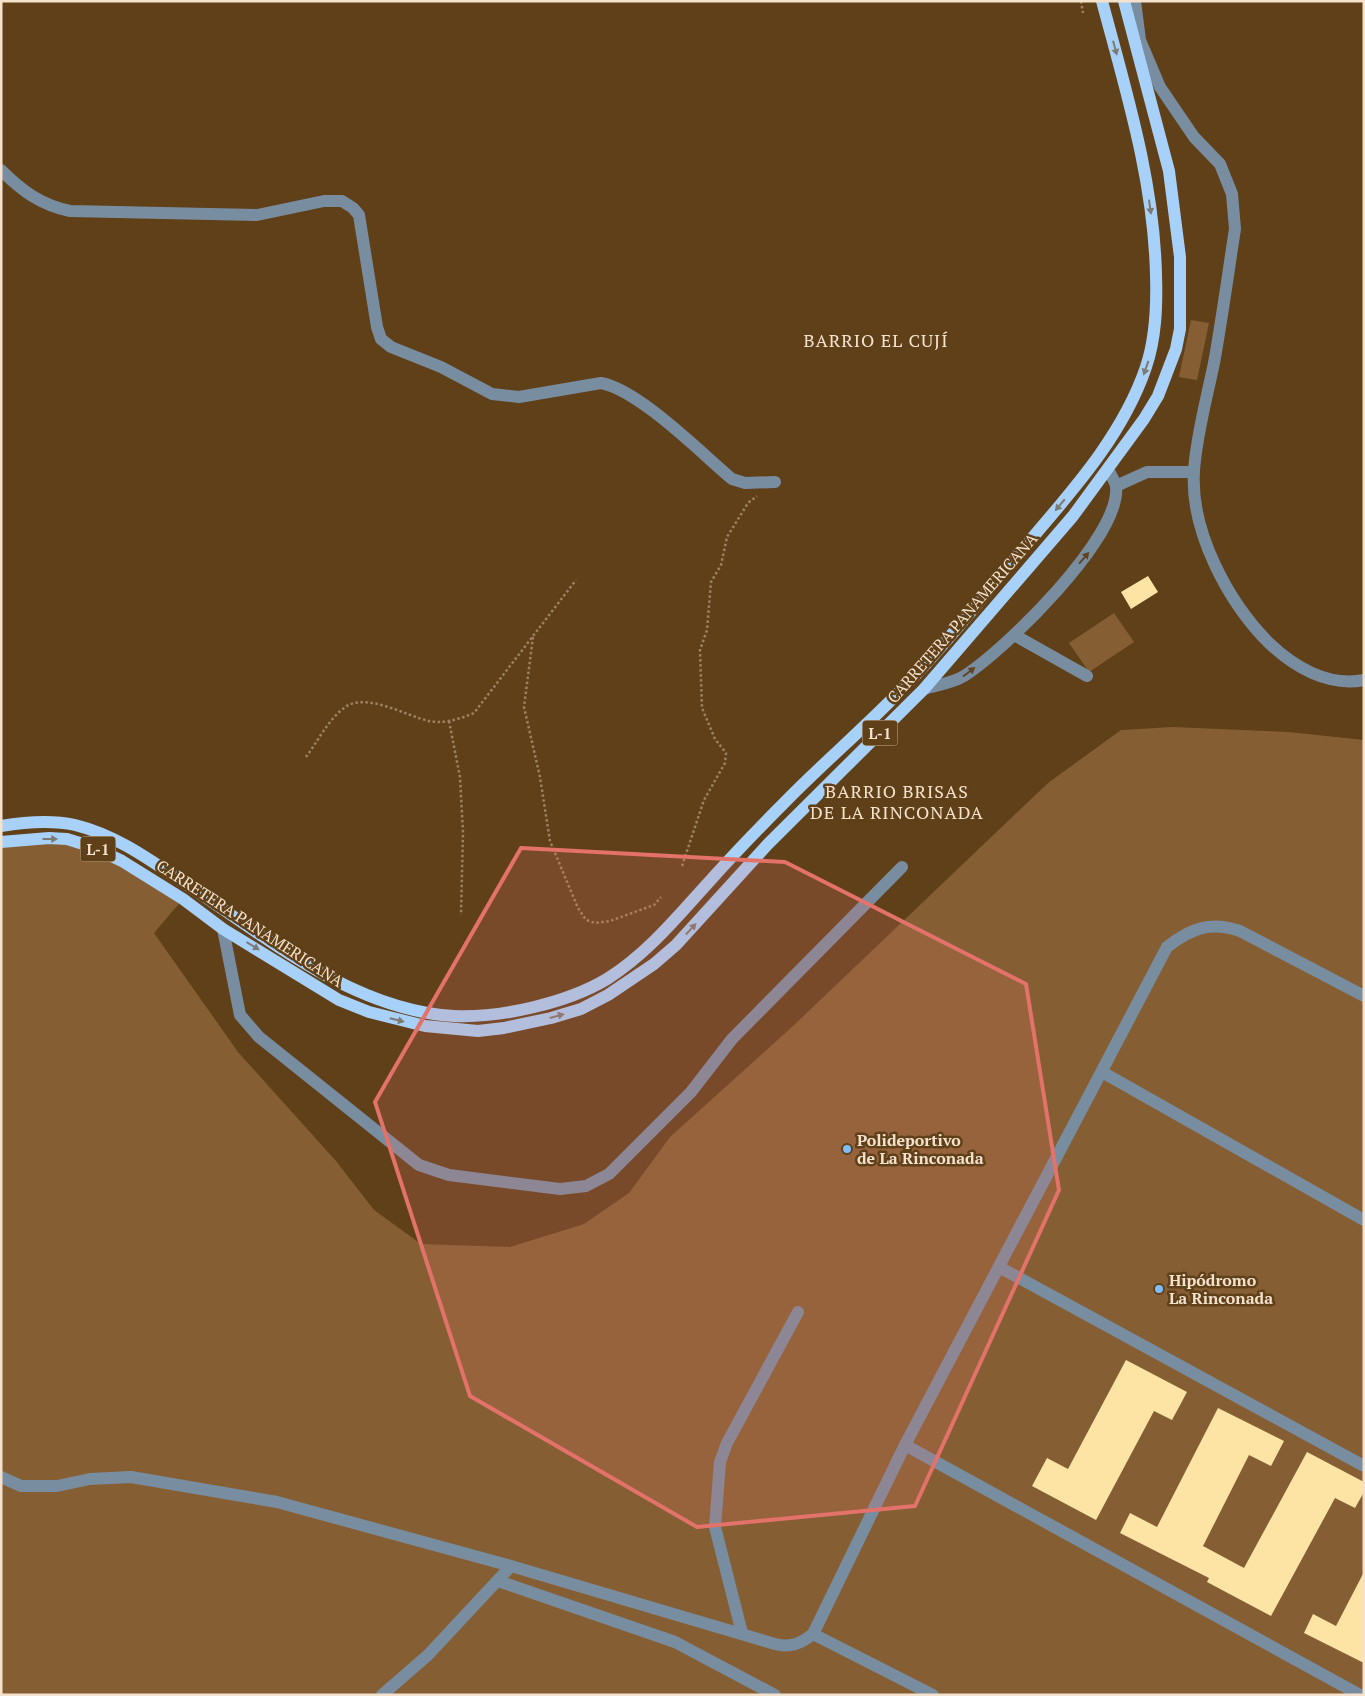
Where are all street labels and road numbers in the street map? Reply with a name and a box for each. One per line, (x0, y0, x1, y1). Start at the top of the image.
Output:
street label: CARRETERA PANAMERICANA (882, 528, 1042, 708)
road number: L-1 (862, 720, 898, 746)
road number: L-1 (80, 836, 116, 862)
street label: CARRETERA PANAMERICANA (152, 854, 348, 992)

